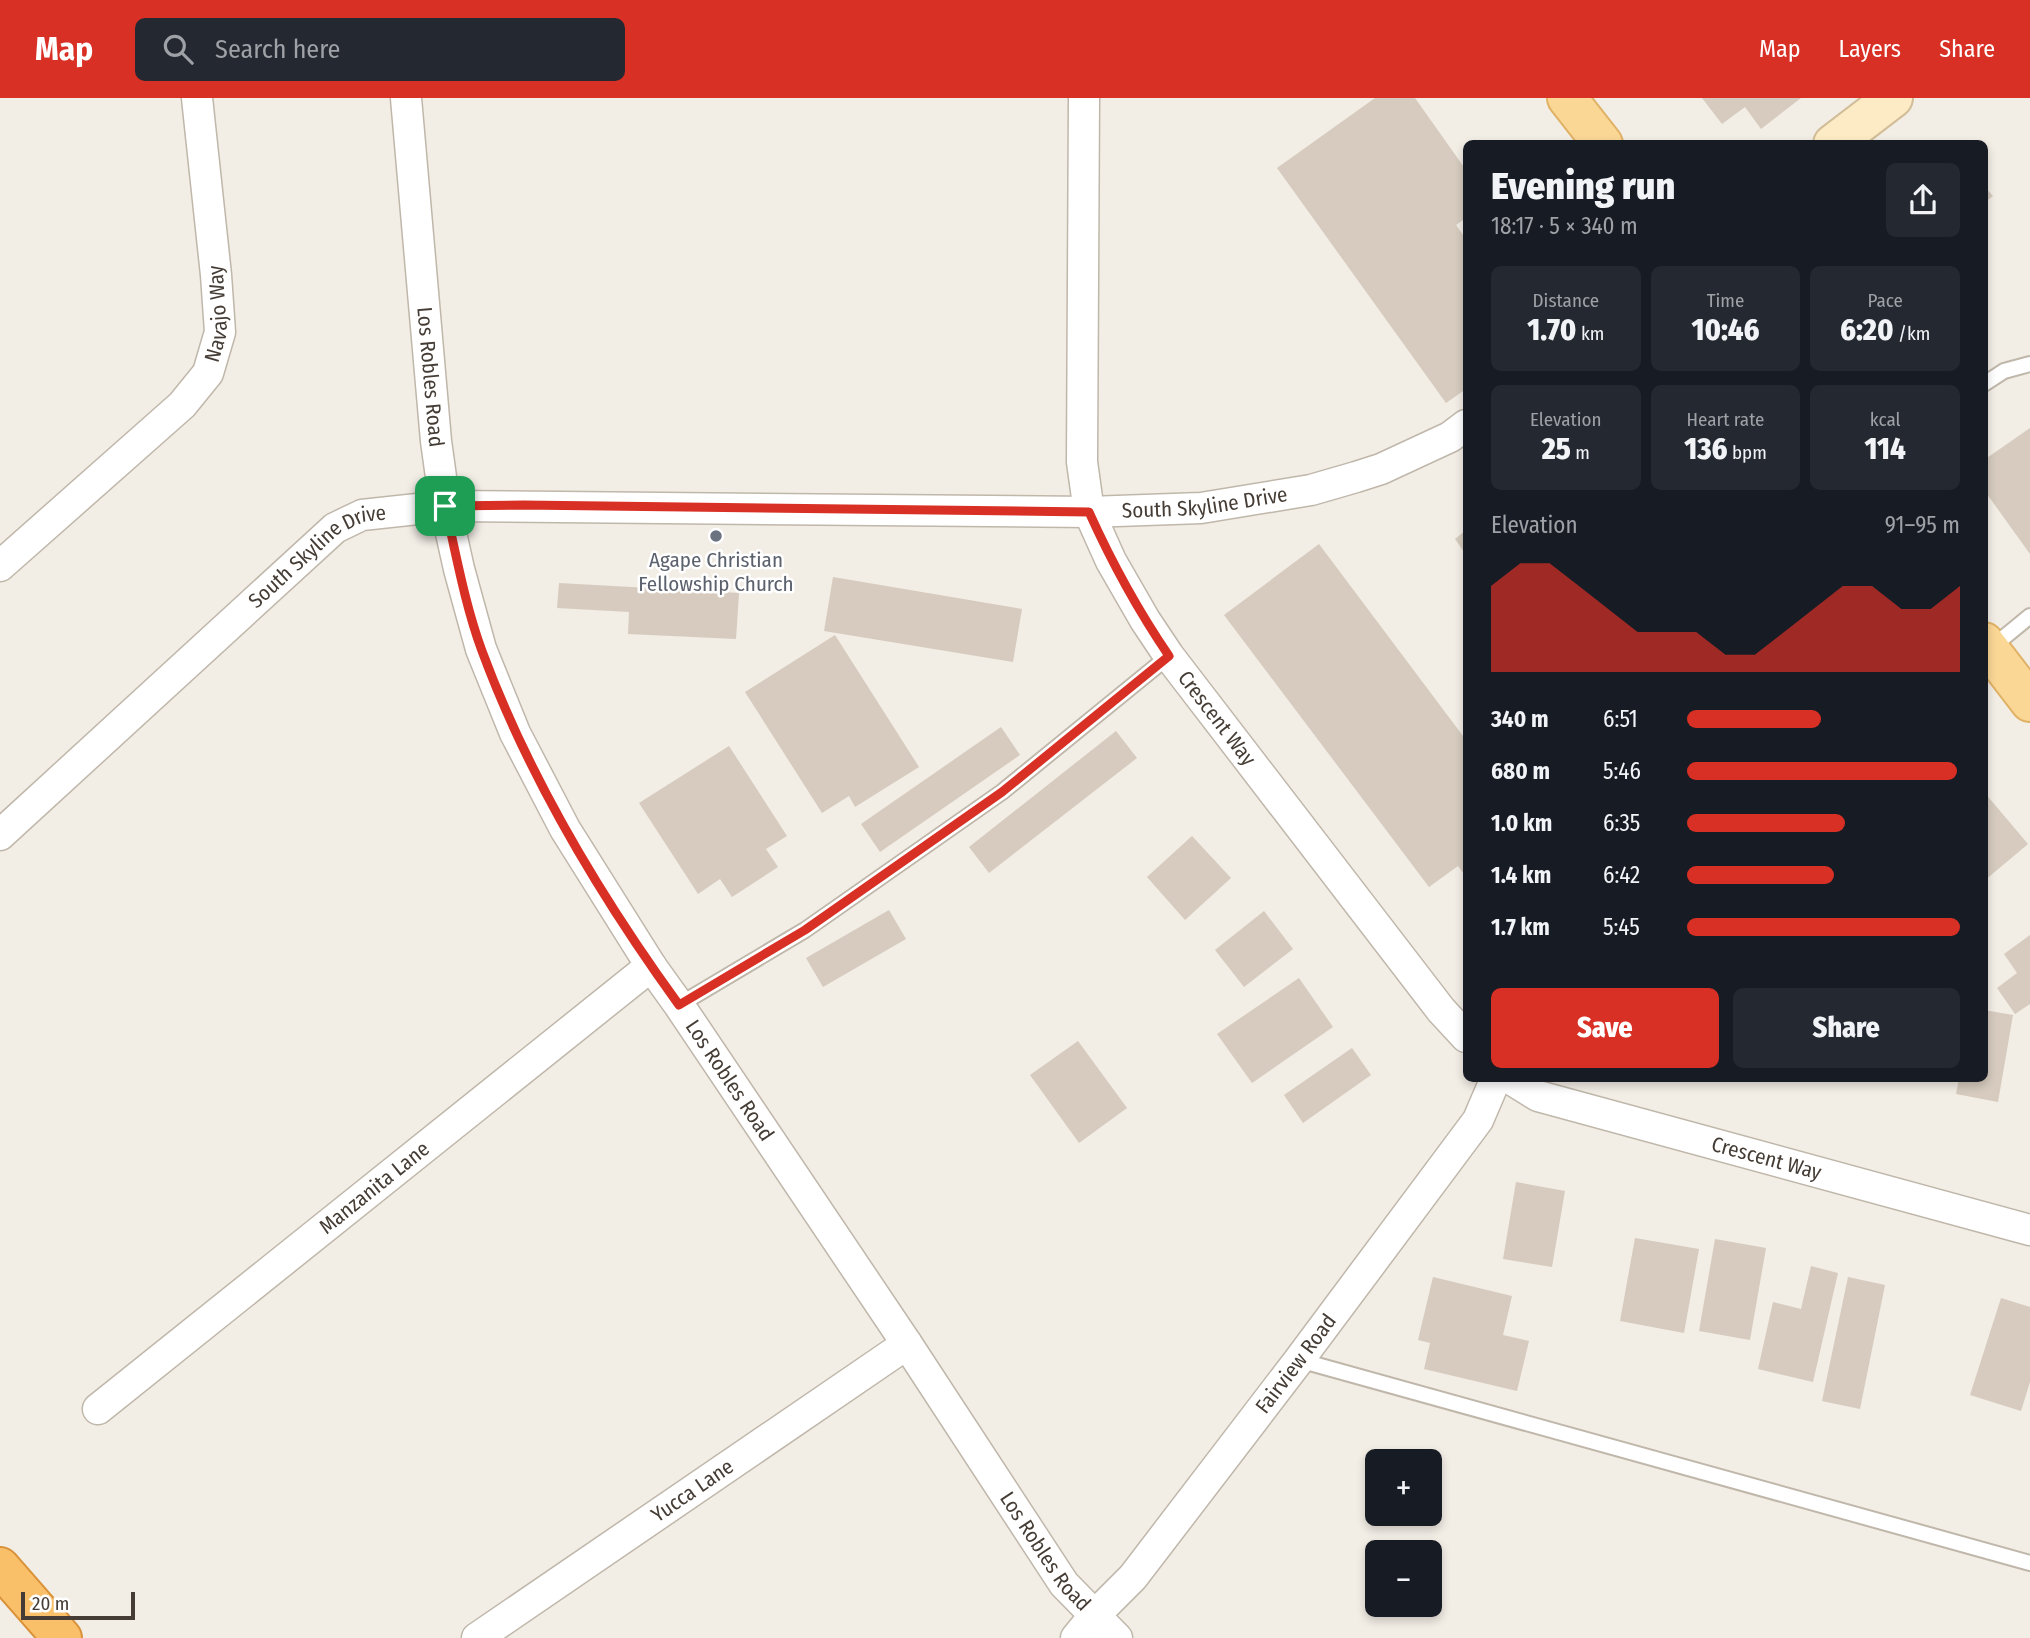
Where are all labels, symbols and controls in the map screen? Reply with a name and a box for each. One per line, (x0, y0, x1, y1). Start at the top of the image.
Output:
search box (135, 18, 625, 81)
text: Map (35, 29, 93, 69)
icon: search (159, 30, 197, 68)
text: Search here (215, 34, 340, 65)
text: Map (1759, 35, 1801, 63)
text: Layers (1839, 35, 1901, 63)
text: Share (1939, 35, 1995, 63)
text: Evening run (1491, 163, 1675, 209)
button: share (1886, 163, 1960, 237)
text: 18:17 · 5 × 340 m (1491, 212, 1638, 240)
street label: Navajo Way (199, 263, 233, 365)
text: Distance (1533, 289, 1599, 312)
text: Time (1707, 289, 1744, 312)
text: Pace (1867, 289, 1903, 312)
street label: Los Robles Road (411, 306, 450, 449)
text: 1.70 (1527, 312, 1577, 348)
text: 10:46 (1691, 312, 1760, 348)
text: 6:20 (1840, 312, 1894, 348)
text: km (1577, 322, 1604, 345)
text: /km (1894, 322, 1930, 345)
text: Elevation (1530, 408, 1602, 431)
text: Heart rate (1686, 408, 1765, 431)
text: kcal (1870, 408, 1901, 431)
text: 25 (1542, 431, 1571, 467)
text: 136 (1684, 431, 1728, 467)
text: 114 (1865, 431, 1906, 467)
text: m (1571, 441, 1590, 464)
text: bpm (1728, 441, 1767, 464)
pin (415, 476, 475, 536)
street label: South Skyline Drive (1121, 481, 1289, 524)
icon: arrive (426, 487, 464, 525)
street label: South Skyline Drive (243, 499, 387, 614)
text: Elevation (1491, 511, 1578, 539)
text: 91–95 m (1885, 511, 1960, 539)
marker: Agape Christian Fellowship Church (708, 528, 724, 544)
place label: Agape Christian Fellowship Church (638, 547, 794, 597)
street label: Crescent Way (1172, 666, 1262, 771)
text: 340 m (1491, 705, 1549, 733)
text: 6:51 (1603, 705, 1638, 733)
text: 680 m (1491, 757, 1550, 785)
text: 5:46 (1603, 757, 1641, 785)
text: 1.0 km (1491, 809, 1552, 837)
text: 6:35 (1603, 809, 1640, 837)
text: 1.4 km (1491, 861, 1551, 889)
text: 6:42 (1603, 861, 1640, 889)
text: 1.7 km (1491, 913, 1550, 941)
text: 5:45 (1603, 913, 1640, 941)
button: Save (1491, 988, 1719, 1068)
button: Share (1733, 988, 1960, 1068)
street label: Los Robles Road (680, 1015, 780, 1146)
street label: Crescent Way (1709, 1131, 1825, 1186)
street label: Manzanita Lane (314, 1136, 435, 1240)
street label: Fairview Road (1250, 1309, 1342, 1419)
map controls (1365, 1449, 1442, 1617)
button: + (1365, 1449, 1442, 1526)
street label: Yucca Lane (646, 1453, 739, 1528)
street label: Los Robles Road (994, 1487, 1096, 1617)
button: − (1365, 1540, 1442, 1617)
scale bar (21, 1589, 135, 1621)
text: 20 m (32, 1592, 69, 1615)

